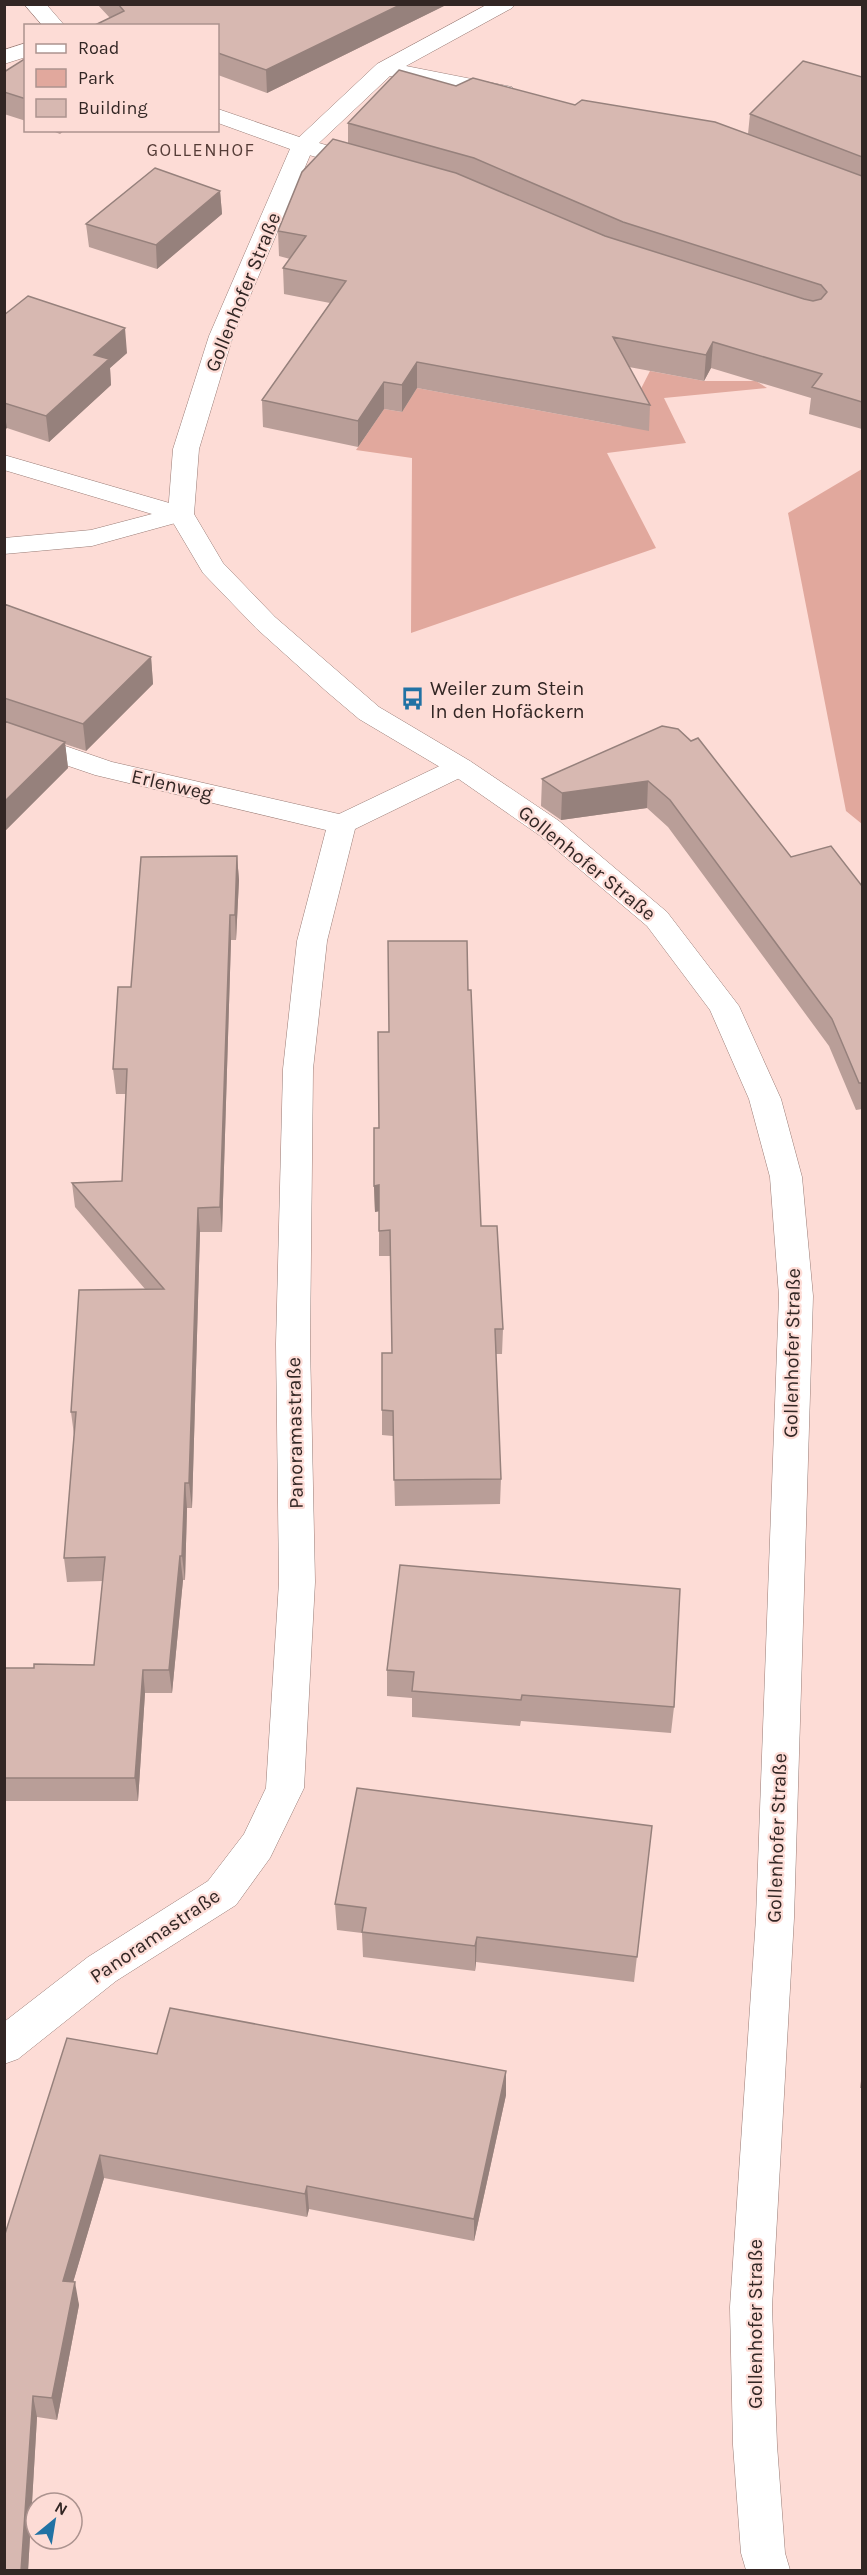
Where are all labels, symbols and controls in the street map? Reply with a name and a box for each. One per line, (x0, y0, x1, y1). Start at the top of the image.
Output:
legend (24, 24, 219, 132)
text: Road (78, 37, 119, 59)
text: Park (78, 67, 115, 89)
text: Building (78, 97, 148, 119)
district label: GOLLENHOF (146, 139, 256, 161)
street label: Gollenhofer Straße (201, 209, 285, 375)
place label: Weiler zum Stein In den Hofäckern (430, 677, 585, 723)
bus stop icon: Weiler zum Stein In den Hofäckern (399, 686, 425, 712)
street label: Erlenweg (129, 765, 215, 805)
street label: Gollenhofer Straße (514, 801, 660, 925)
street label: Gollenhofer Straße (779, 1268, 805, 1438)
street label: Panoramastraße (282, 1357, 308, 1509)
street label: Gollenhofer Straße (763, 1753, 791, 1923)
street label: Panoramastraße (86, 1884, 224, 1988)
street label: Gollenhofer Straße (744, 2239, 767, 2409)
north arrow (24, 2491, 84, 2551)
text: N (52, 2497, 71, 2520)

